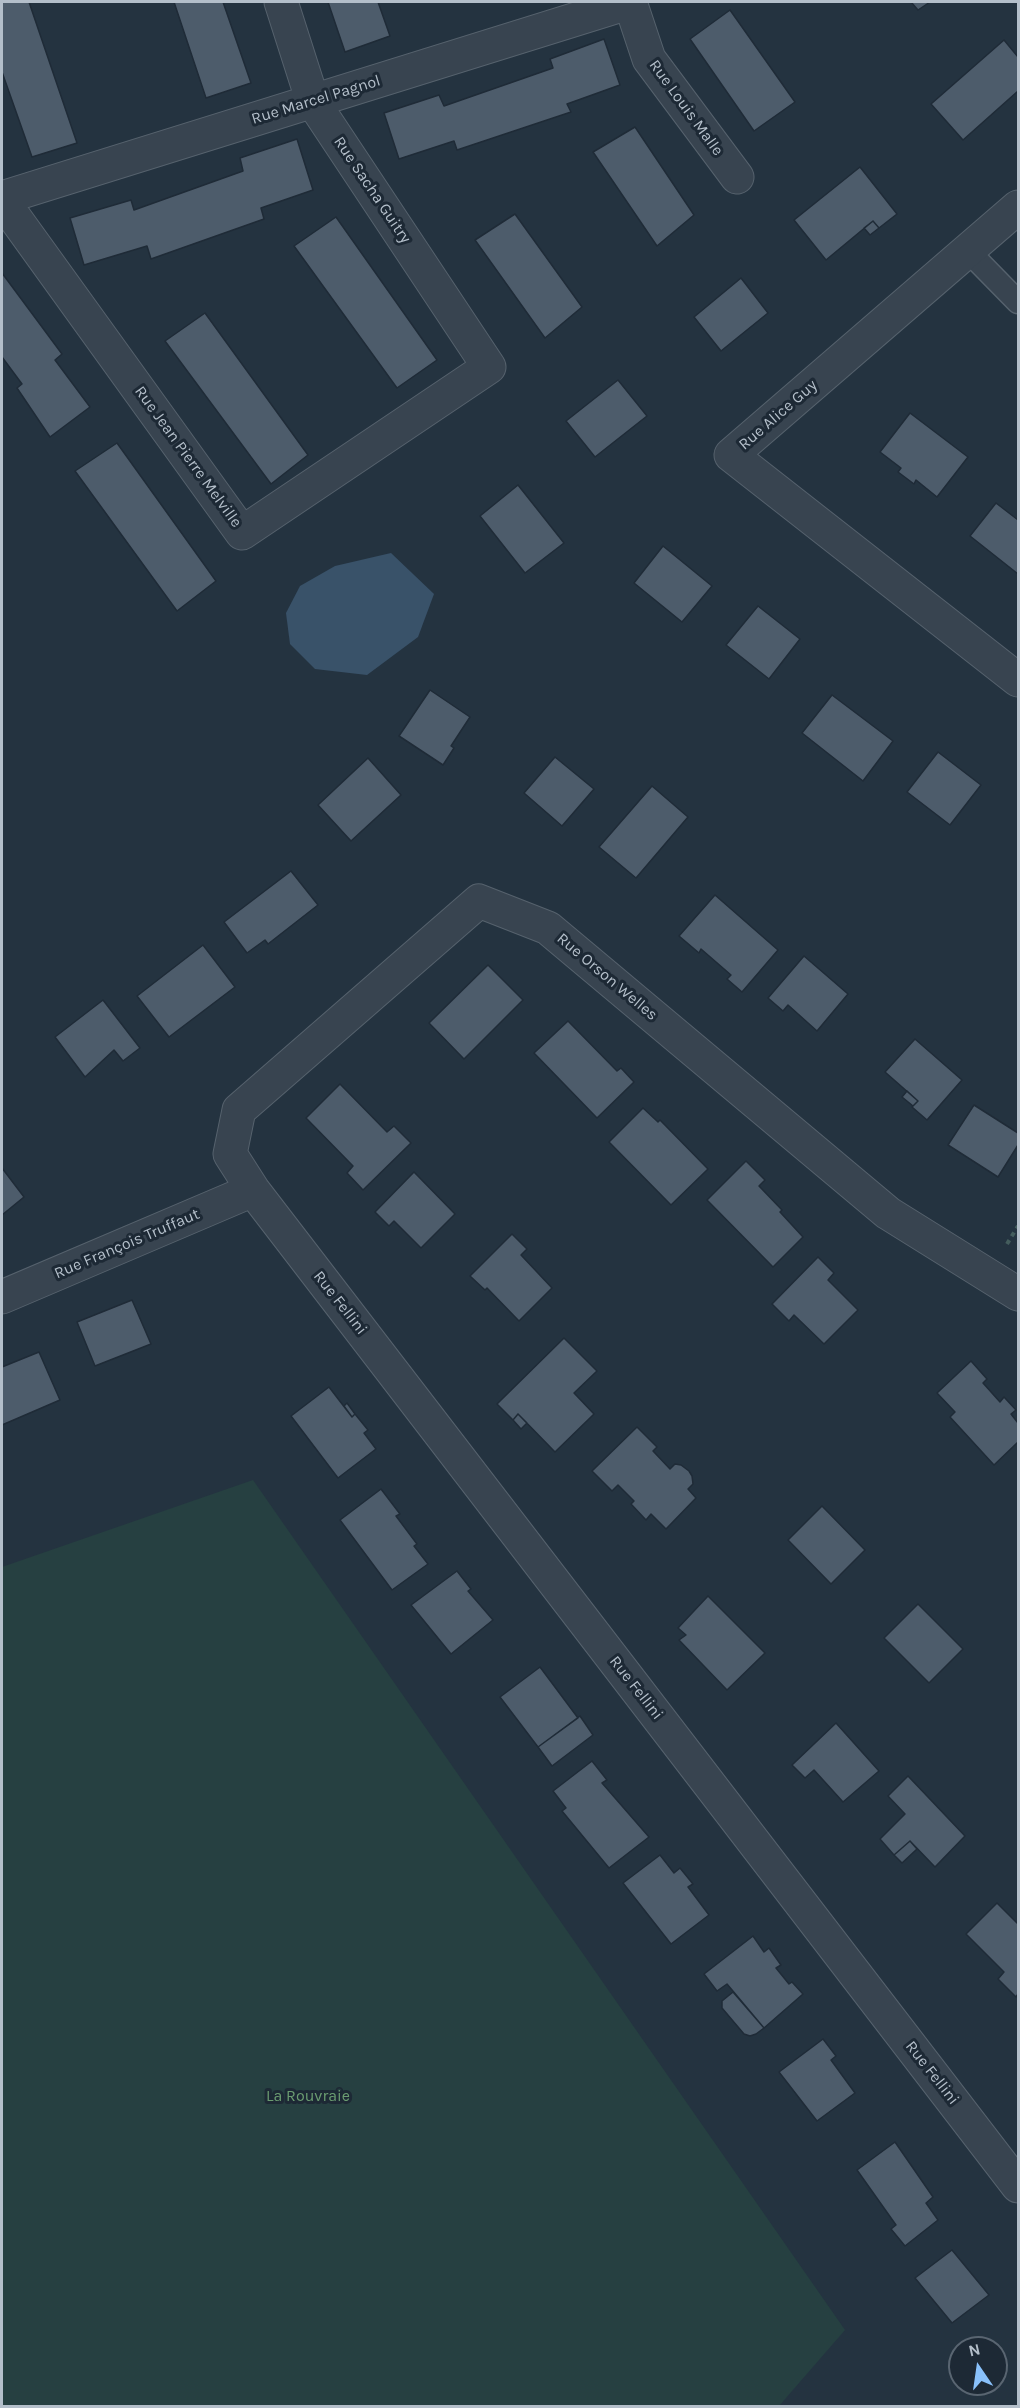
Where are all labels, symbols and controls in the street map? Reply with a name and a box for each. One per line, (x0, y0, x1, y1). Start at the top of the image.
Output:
street label: Rue Louis Malle (645, 56, 727, 160)
street label: Rue Marcel Pagnol (249, 71, 383, 129)
street label: Rue Sacha Guitry (329, 133, 415, 247)
street label: Rue Alice Guy (735, 376, 821, 454)
street label: Rue Jean Pierre Melville (130, 383, 246, 531)
street label: Rue Orson Welles (553, 929, 661, 1025)
street label: Rue François Truffaut (51, 1205, 203, 1283)
street label: Rue Fellini (309, 1267, 371, 1339)
street label: Rue Fellini (605, 1652, 667, 1724)
street label: Rue Fellini (901, 2037, 963, 2109)
park label: La Rouvraie (266, 2086, 350, 2106)
north arrow (948, 2336, 1008, 2396)
text: N (967, 2339, 982, 2360)

